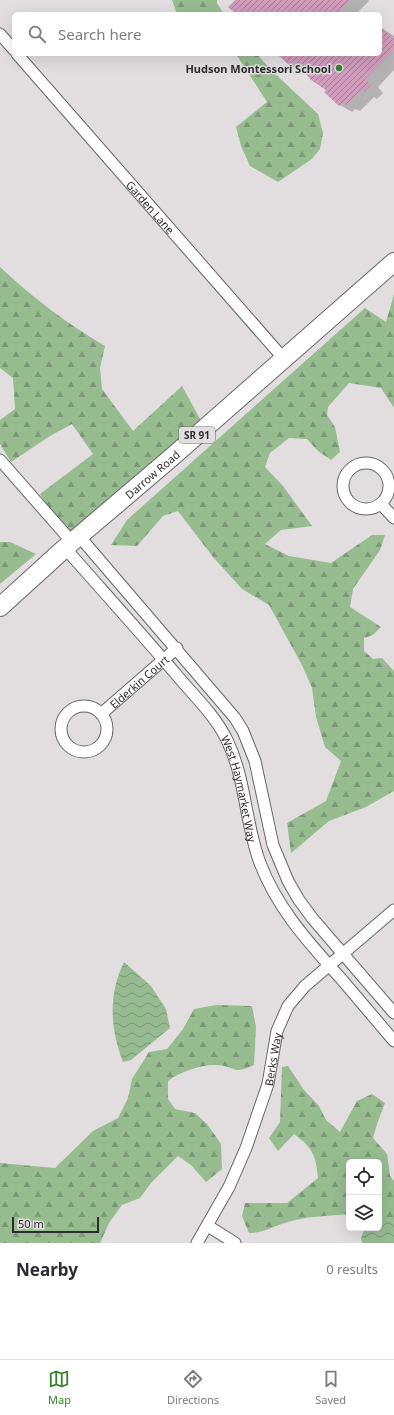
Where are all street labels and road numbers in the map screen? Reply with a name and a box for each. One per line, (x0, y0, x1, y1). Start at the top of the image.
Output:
street label: Garden Lane (123, 177, 178, 237)
road number: SR 91 (179, 427, 215, 443)
street label: Darrow Road (121, 446, 183, 502)
street label: Elderkin Court (106, 651, 172, 711)
street label: West Haymarket Way (218, 733, 261, 844)
street label: Berks Way (260, 1031, 284, 1087)

